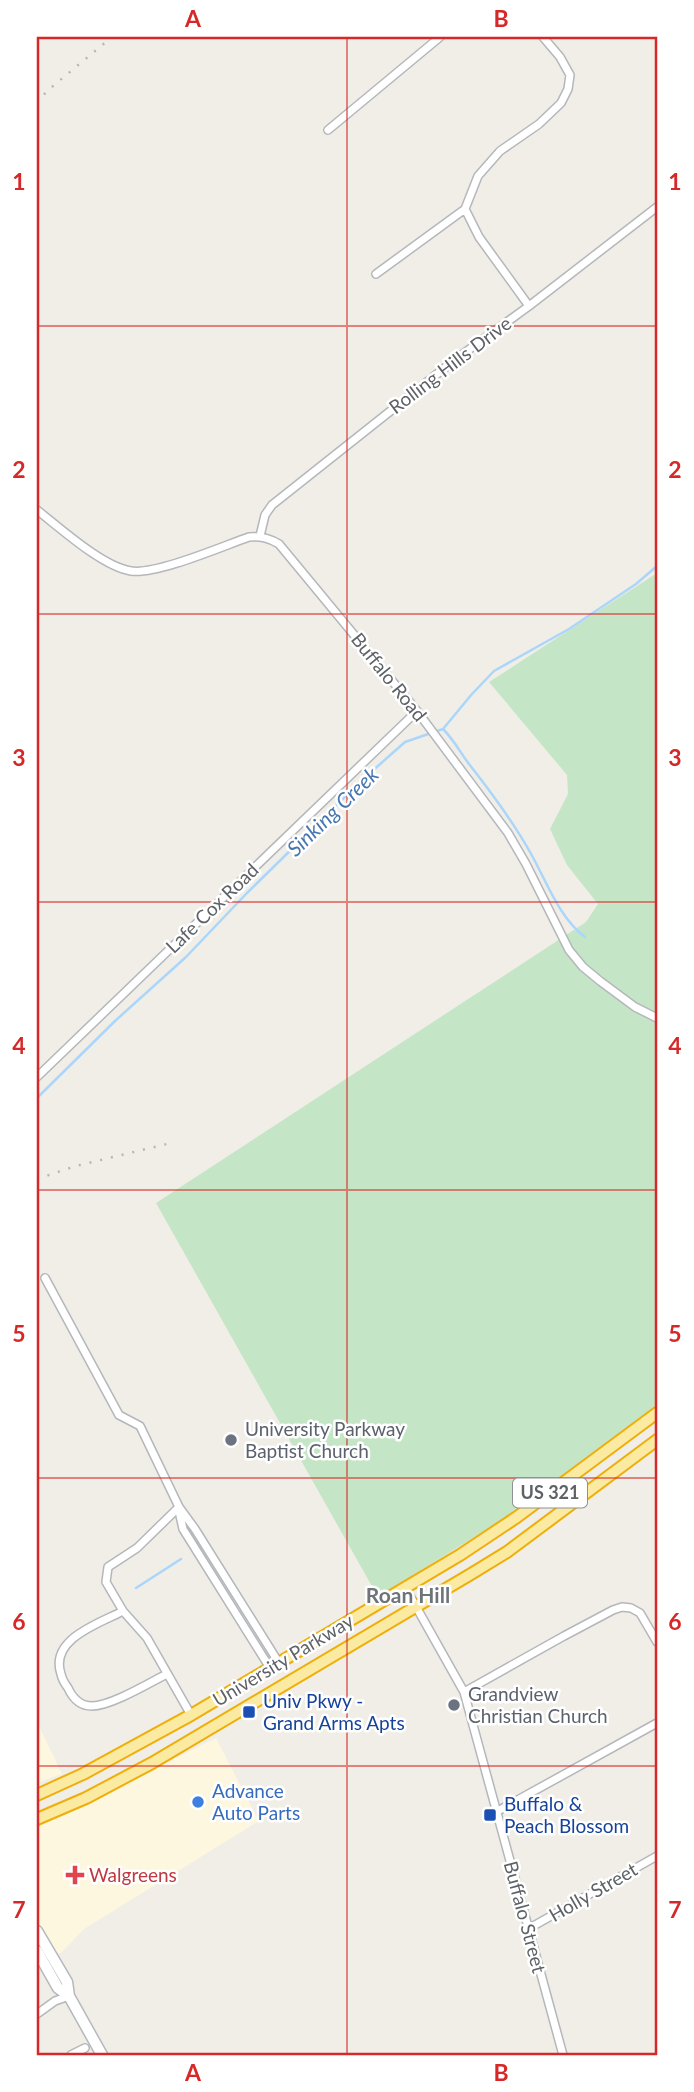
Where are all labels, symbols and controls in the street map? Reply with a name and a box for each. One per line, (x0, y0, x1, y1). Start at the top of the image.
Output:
text: A (184, 4, 202, 32)
text: B (493, 4, 509, 32)
text: 1 (12, 167, 26, 195)
text: 1 (668, 167, 682, 195)
street label: Rolling Hills Drive (384, 311, 515, 418)
text: 2 (12, 455, 26, 483)
text: 2 (668, 455, 682, 483)
street label: Buffalo Road (347, 628, 432, 725)
text: 3 (12, 743, 26, 771)
text: 3 (668, 743, 682, 771)
water label: Sinking Creek (281, 760, 384, 861)
street label: Lafe Cox Road (161, 858, 263, 957)
text: 4 (12, 1031, 26, 1059)
text: 4 (668, 1031, 682, 1059)
text: 5 (12, 1319, 26, 1347)
text: 5 (668, 1319, 682, 1347)
place label: University Parkway Baptist Church (245, 1417, 405, 1462)
marker: University Parkway Baptist Church (223, 1432, 239, 1448)
road number: US 321 (513, 1478, 587, 1508)
district label: Roan Hill (366, 1582, 450, 1607)
text: 6 (12, 1607, 26, 1635)
text: 6 (668, 1607, 682, 1635)
street label: University Parkway (208, 1608, 357, 1711)
place label: Grandview Christian Church (468, 1682, 608, 1727)
place label: Univ Pkwy - Grand Arms Apts (263, 1689, 405, 1734)
marker: Grandview Christian Church (446, 1697, 462, 1713)
marker: Univ Pkwy - Grand Arms Apts (241, 1704, 257, 1720)
place label: Advance Auto Parts (212, 1779, 300, 1824)
place label: Buffalo & Peach Blossom (504, 1792, 629, 1837)
marker: Advance Auto Parts (190, 1794, 206, 1810)
marker: Buffalo & Peach Blossom (482, 1807, 498, 1823)
street label: Holly Street (544, 1857, 641, 1926)
street label: Buffalo Street (500, 1858, 552, 1975)
place label: Walgreens (89, 1863, 177, 1886)
marker: Walgreens (67, 1867, 83, 1883)
text: 7 (12, 1895, 26, 1923)
text: 7 (668, 1895, 682, 1923)
text: A (184, 2058, 202, 2086)
text: B (493, 2058, 509, 2086)

